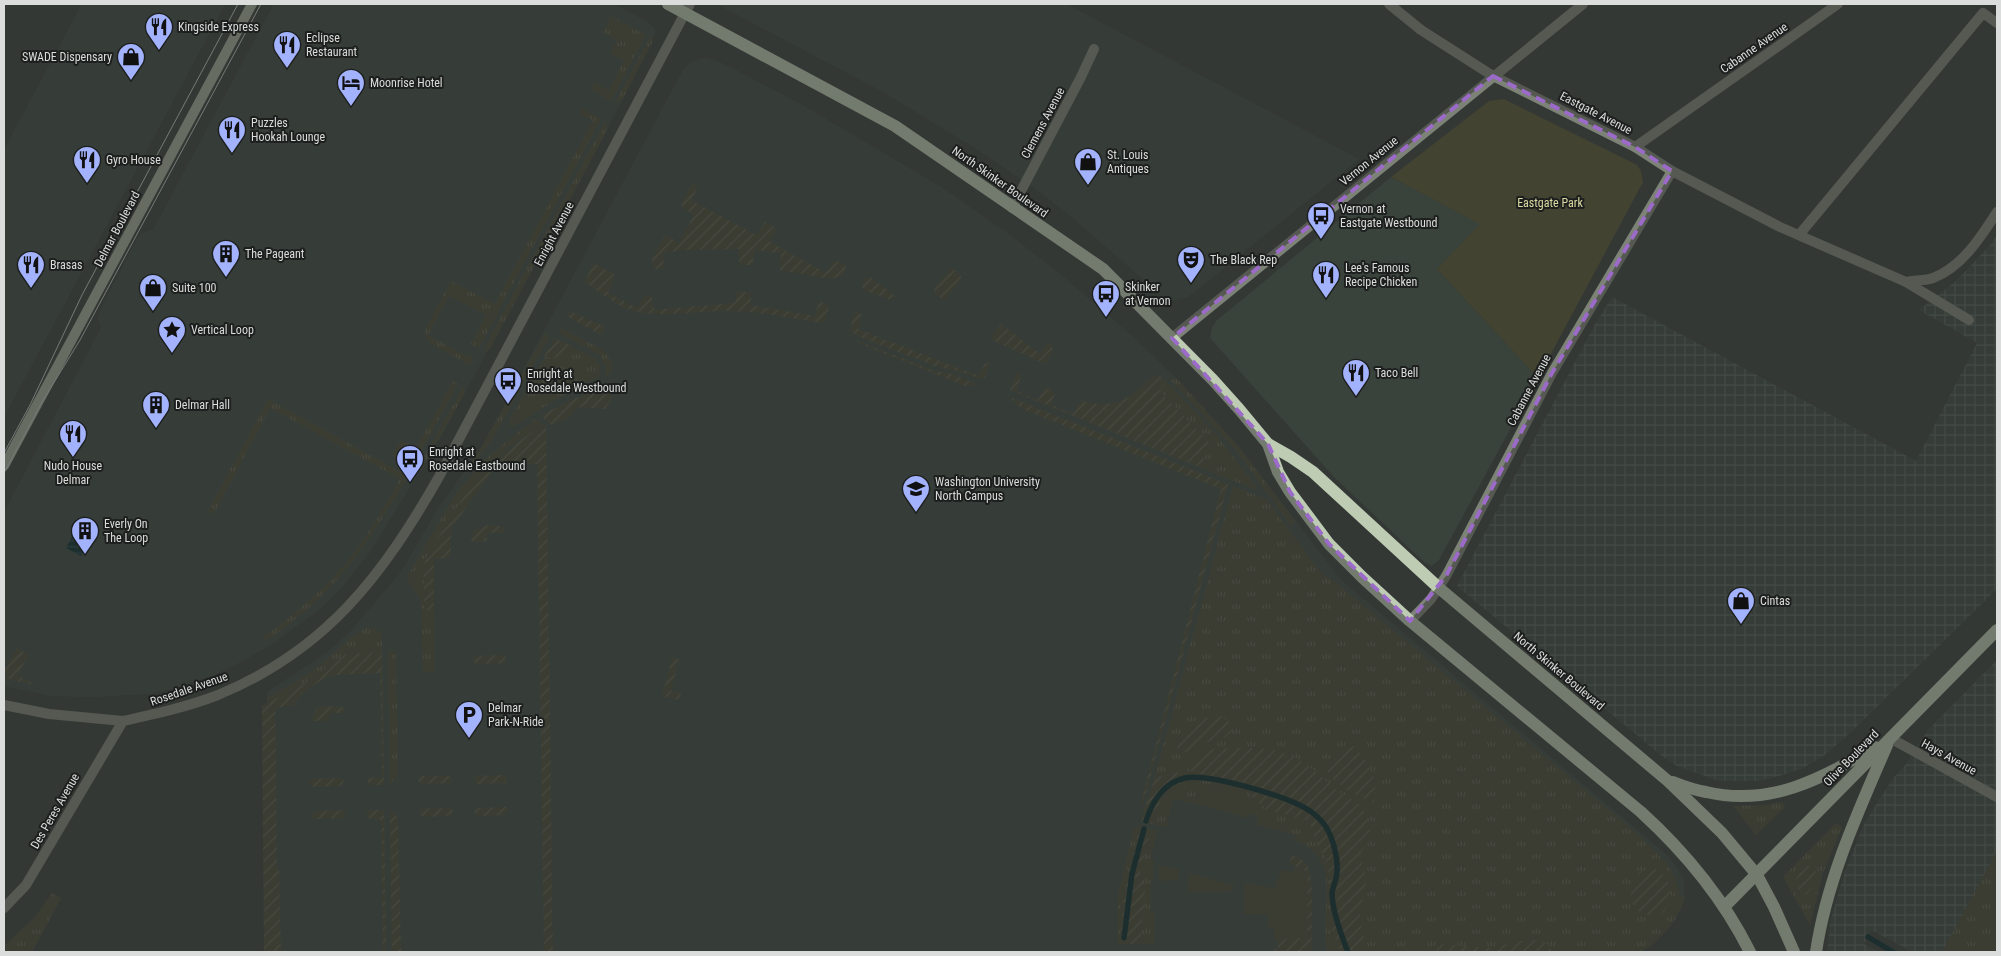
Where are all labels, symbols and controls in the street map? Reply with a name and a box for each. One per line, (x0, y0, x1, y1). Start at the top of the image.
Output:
restaurant icon: Kingside Express (144, 12, 174, 51)
street label: Cabanne Avenue (1718, 19, 1791, 76)
place label: Kingside Express (178, 20, 259, 34)
restaurant icon: Eclipse Restaurant (272, 30, 302, 69)
place label: Eclipse Restaurant (306, 31, 358, 59)
shop icon: SWADE Dispensary (116, 42, 146, 81)
place label: SWADE Dispensary (22, 50, 112, 64)
hotel icon: Moonrise Hotel (336, 68, 366, 107)
place label: Moonrise Hotel (370, 76, 443, 90)
street label: Clemens Avenue (1018, 85, 1068, 161)
street label: Eastgate Avenue (1558, 89, 1635, 137)
restaurant icon: Puzzles Hookah Lounge (217, 115, 247, 154)
place label: Puzzles Hookah Lounge (251, 116, 325, 144)
street label: Vernon Avenue (1337, 133, 1401, 189)
street label: North Skinker Boulevard (949, 144, 1051, 220)
restaurant icon: Gyro House (72, 145, 102, 184)
shop icon: St. Louis Antiques (1073, 147, 1103, 186)
place label: St. Louis Antiques (1107, 148, 1149, 176)
place label: Gyro House (106, 153, 161, 167)
street label: Delmar Boulevard (91, 189, 143, 269)
park label: Eastgate Park (1517, 196, 1583, 210)
street label: Enright Avenue (531, 199, 577, 269)
bus stop icon: Vernon at Eastgate Westbound (1306, 201, 1336, 240)
place label: Vernon at Eastgate Westbound (1340, 202, 1437, 230)
building icon: The Pageant (211, 239, 241, 278)
theatre icon: The Black Rep (1176, 245, 1206, 284)
place label: The Pageant (245, 247, 305, 261)
restaurant icon: Brasas (16, 250, 46, 289)
place label: The Black Rep (1210, 253, 1277, 267)
place label: Brasas (50, 258, 82, 272)
restaurant icon: Lee's Famous Recipe Chicken (1311, 260, 1341, 299)
place label: Lee's Famous Recipe Chicken (1345, 261, 1417, 289)
shop icon: Suite 100 (138, 273, 168, 312)
bus stop icon: Skinker at Vernon (1091, 279, 1121, 318)
place label: Skinker at Vernon (1125, 280, 1171, 308)
place label: Suite 100 (172, 281, 217, 295)
place icon: Vertical Loop (157, 315, 187, 354)
place label: Vertical Loop (191, 323, 254, 337)
street label: Cabanne Avenue (1504, 352, 1554, 428)
restaurant icon: Taco Bell (1341, 358, 1371, 397)
bus stop icon: Enright at Rosedale Westbound (493, 366, 523, 405)
place label: Taco Bell (1375, 366, 1418, 380)
place label: Enright at Rosedale Westbound (527, 367, 626, 395)
building icon: Delmar Hall (141, 390, 171, 429)
place label: Delmar Hall (175, 398, 230, 412)
restaurant icon: Nudo House Delmar (58, 419, 88, 458)
bus stop icon: Enright at Rosedale Eastbound (395, 444, 425, 483)
place label: Enright at Rosedale Eastbound (429, 445, 526, 473)
place label: Nudo House Delmar (44, 459, 103, 487)
school or university icon: Washington University North Campus (901, 474, 931, 513)
place label: Washington University North Campus (935, 475, 1040, 503)
building icon: Everly On The Loop (70, 516, 100, 555)
place label: Everly On The Loop (104, 517, 148, 545)
shop icon: Cintas (1726, 586, 1756, 625)
place label: Cintas (1760, 594, 1790, 608)
street label: North Skinker Boulevard (1511, 629, 1607, 713)
street label: Rosedale Avenue (148, 669, 230, 709)
parking icon: Delmar Park-N-Ride (454, 700, 484, 739)
place label: Delmar Park-N-Ride (488, 701, 544, 729)
street label: Olive Boulevard (1821, 727, 1881, 789)
street label: Hays Avenue (1919, 736, 1979, 778)
street label: Des Peres Avenue (28, 770, 82, 851)

